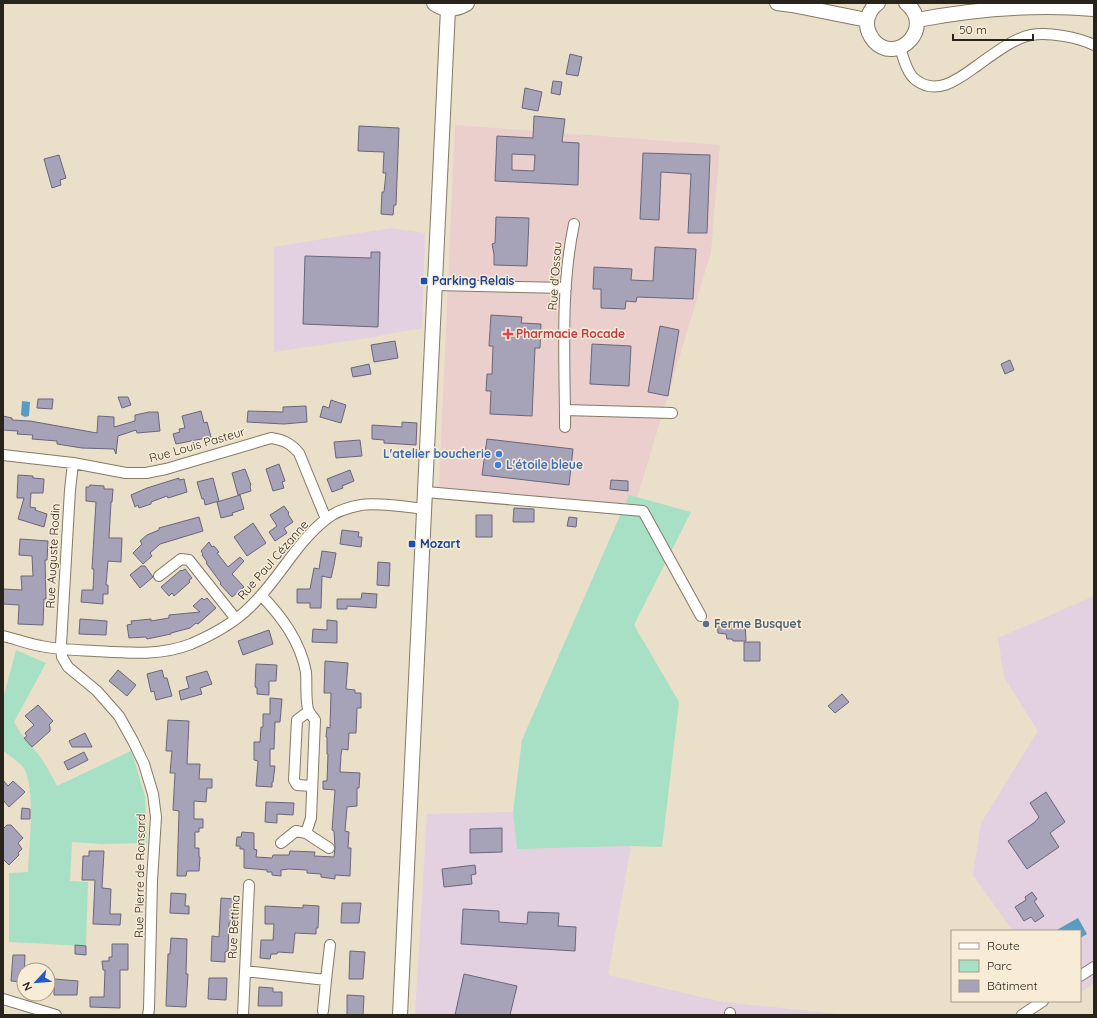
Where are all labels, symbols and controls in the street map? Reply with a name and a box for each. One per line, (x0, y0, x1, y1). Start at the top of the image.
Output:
scale bar (953, 16, 1033, 42)
text: 50 m (959, 22, 987, 37)
street label: Rue d'Ossau (545, 241, 564, 311)
place label: Parking Relais (432, 273, 515, 288)
marker: Parking Relais (419, 276, 429, 286)
place label: Pharmacie Rocade (516, 326, 625, 341)
marker: Pharmacie Rocade (503, 329, 513, 339)
street label: Rue Louis Pasteur (147, 424, 247, 465)
place label: L'atelier boucherie (383, 446, 491, 461)
marker: L'atelier boucherie (494, 449, 504, 459)
place label: L'étoile bleue (506, 457, 583, 472)
marker: L'étoile bleue (493, 460, 503, 470)
street label: Rue Auguste Rodin (42, 503, 63, 609)
street label: Rue Paul Cézanne (234, 517, 311, 602)
place label: Mozart (420, 536, 461, 551)
marker: Mozart (407, 539, 417, 549)
place label: Ferme Busquet (714, 616, 802, 631)
marker: Ferme Busquet (701, 619, 711, 629)
street label: Rue Pierre de Ronsard (131, 814, 148, 938)
street label: Rue Bettina (224, 894, 243, 959)
legend (951, 930, 1081, 1002)
text: Route (987, 938, 1020, 953)
text: Parc (987, 958, 1012, 973)
north arrow (16, 962, 56, 1002)
text: Bâtiment (987, 978, 1037, 993)
text: N (19, 980, 35, 993)

